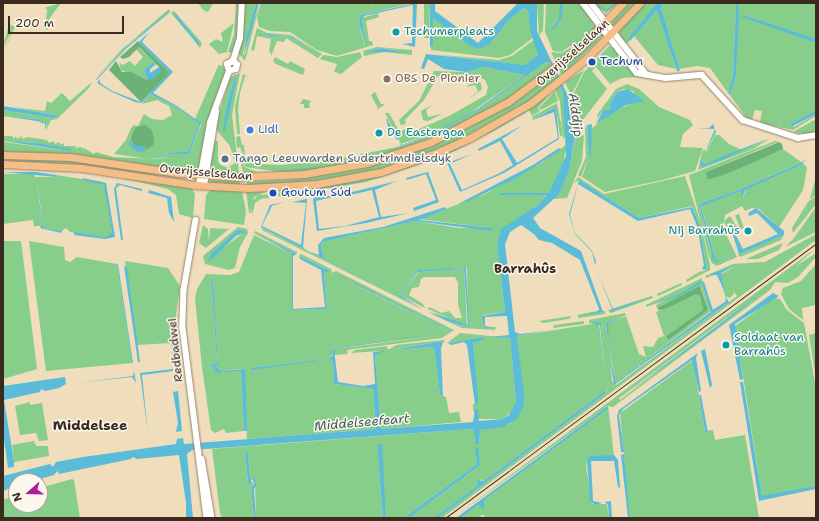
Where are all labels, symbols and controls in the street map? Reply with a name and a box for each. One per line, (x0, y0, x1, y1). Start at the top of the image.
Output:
scale bar (10, 8, 126, 34)
text: 200 m (15, 15, 54, 31)
street label: Overijsselselaan (534, 16, 612, 90)
place label: Techumerpleats (404, 25, 494, 39)
marker: Techumerpleats (391, 27, 401, 37)
place label: Techum (600, 55, 643, 69)
marker: Techum (587, 57, 597, 67)
place label: OBS De Pionier (395, 72, 480, 86)
marker: OBS De Pionier (382, 74, 392, 84)
water label: Alddjip (564, 92, 586, 138)
place label: Lidl (258, 123, 279, 137)
marker: Lidl (245, 125, 255, 135)
place label: De Eastergoa (387, 126, 465, 140)
marker: De Eastergoa (374, 128, 384, 138)
place label: Tango Leeuwarden Sudertrimdielsdyk (233, 152, 452, 166)
marker: Tango Leeuwarden Sudertrimdielsdyk (220, 154, 230, 164)
street label: Overijsselselaan (159, 162, 253, 184)
place label: Goutum Súd (281, 186, 351, 200)
marker: Goutum Súd (268, 188, 278, 198)
place label: Nij Barrahûs (668, 224, 740, 238)
marker: Nij Barrahûs (743, 226, 753, 236)
district label: Barrahûs (494, 261, 556, 277)
street label: Redbadwei (165, 317, 187, 383)
place label: Soldaat van Barrahûs (734, 331, 804, 359)
marker: Soldaat van Barrahûs (721, 340, 731, 350)
water label: Middelseefeart (314, 411, 410, 435)
district label: Middelsee (53, 417, 127, 433)
north arrow (8, 473, 48, 513)
text: N (9, 490, 26, 504)

